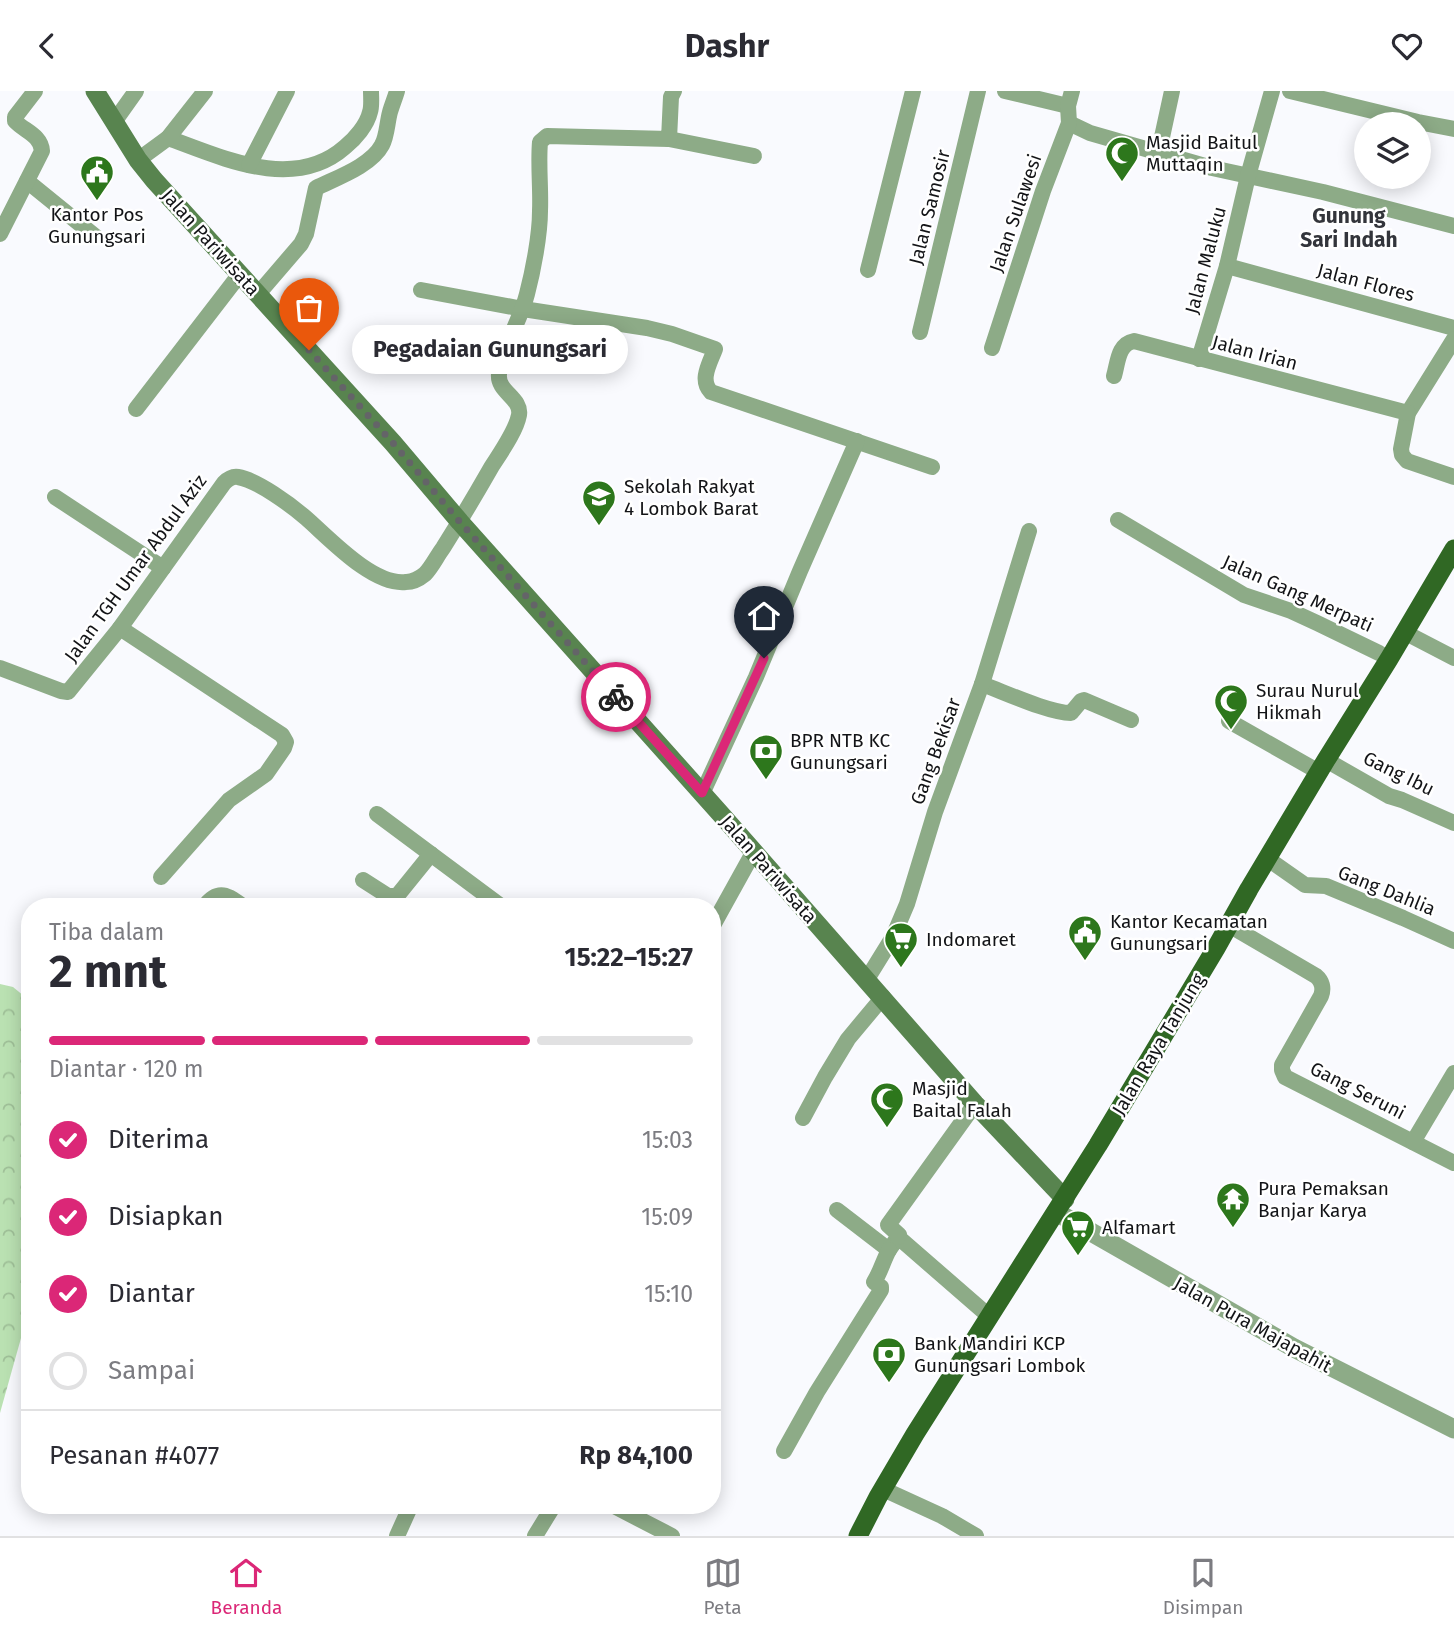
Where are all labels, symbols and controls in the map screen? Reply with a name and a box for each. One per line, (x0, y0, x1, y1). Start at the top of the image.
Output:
icon: back (28, 27, 66, 65)
text: Dashr (685, 27, 769, 65)
icon: heart (1388, 27, 1426, 65)
map controls (1354, 112, 1431, 189)
button: layers (1354, 112, 1431, 189)
place label: Masjid Baitul Muttaqin (1146, 131, 1258, 176)
mosque icon: Masjid Baitul Muttaqin (1103, 134, 1141, 183)
street label: Jalan Samosir (904, 147, 955, 267)
street label: Jalan Sulawesi (985, 151, 1046, 275)
public building icon: Kantor Pos Gunungsari (78, 153, 116, 202)
street label: Jalan Pariwisata (157, 184, 265, 301)
place label: Kantor Pos Gunungsari (48, 203, 146, 248)
district label: Gunung Sari Indah (1300, 203, 1398, 253)
street label: Jalan Maluku (1180, 204, 1231, 316)
street label: Jalan Flores (1315, 258, 1417, 307)
pin (279, 278, 339, 350)
icon: bag (290, 289, 328, 327)
callout: Pegadaian Gunungsari (351, 325, 628, 375)
street label: Jalan Irian (1210, 330, 1300, 375)
text: Pegadaian Gunungsari (373, 335, 607, 363)
street label: Jalan TGH Umar Abdul Aziz (59, 470, 211, 667)
place label: Sekolah Rakyat 4 Lombok Barat (624, 475, 759, 520)
school or university icon: Sekolah Rakyat 4 Lombok Barat (580, 478, 618, 527)
street label: Jalan Gang Merpati (1219, 550, 1377, 637)
pin (734, 586, 794, 658)
icon: home (745, 597, 783, 635)
courier (581, 662, 651, 732)
icon: bike (597, 678, 635, 716)
place label: Surau Nurul Hikmah (1256, 679, 1359, 724)
mosque icon: Surau Nurul Hikmah (1212, 682, 1250, 731)
street label: Gang Bekisar (906, 694, 966, 808)
place label: BPR NTB KC Gunungsari (790, 729, 890, 774)
bank icon: BPR NTB KC Gunungsari (747, 732, 785, 781)
street label: Gang Ibu (1359, 746, 1438, 801)
street label: Jalan Pariwisata (715, 810, 822, 928)
street label: Gang Dahlia (1335, 860, 1439, 920)
place label: Kantor Kecamatan Gunungsari (1110, 910, 1268, 955)
public building icon: Kantor Kecamatan Gunungsari (1066, 913, 1104, 962)
text: Tiba dalam (49, 918, 164, 946)
supermarket icon: Indomaret (882, 920, 920, 969)
place label: Indomaret (926, 928, 1016, 951)
text: 15:22–15:27 (565, 942, 693, 973)
text: 2 mnt (49, 944, 167, 999)
street label: Jalan Raya Tanjung (1107, 969, 1210, 1119)
text: Diantar · 120 m (49, 1055, 204, 1083)
street label: Gang Seruni (1306, 1057, 1409, 1124)
place label: Masjid Baital Falah (912, 1077, 1012, 1122)
mosque icon: Masjid Baital Falah (868, 1080, 906, 1129)
icon: check (49, 1121, 87, 1159)
text: Diterima (108, 1124, 209, 1155)
text: 15:03 (642, 1126, 693, 1154)
place label: Pura Pemaksan Banjar Karya (1258, 1177, 1389, 1222)
temple icon: Pura Pemaksan Banjar Karya (1214, 1180, 1252, 1229)
icon: check (49, 1198, 87, 1236)
text: Disiapkan (108, 1201, 223, 1232)
text: 15:09 (641, 1203, 693, 1231)
supermarket icon: Alfamart (1059, 1208, 1097, 1257)
place label: Alfamart (1102, 1216, 1176, 1239)
street label: Jalan Pura Majapahit (1170, 1271, 1336, 1377)
icon: check (49, 1275, 87, 1313)
text: Diantar (108, 1278, 195, 1309)
text: 15:10 (644, 1280, 693, 1308)
place label: Bank Mandiri KCP Gunungsari Lombok (914, 1332, 1086, 1377)
bank icon: Bank Mandiri KCP Gunungsari Lombok (870, 1335, 908, 1384)
text: Sampai (108, 1355, 195, 1386)
text: Pesanan #4077 (49, 1440, 219, 1471)
text: Rp 84,100 (579, 1440, 693, 1471)
tab: Beranda (211, 1554, 282, 1619)
tab: Peta (704, 1554, 742, 1619)
tab: Disimpan (1163, 1554, 1243, 1619)

